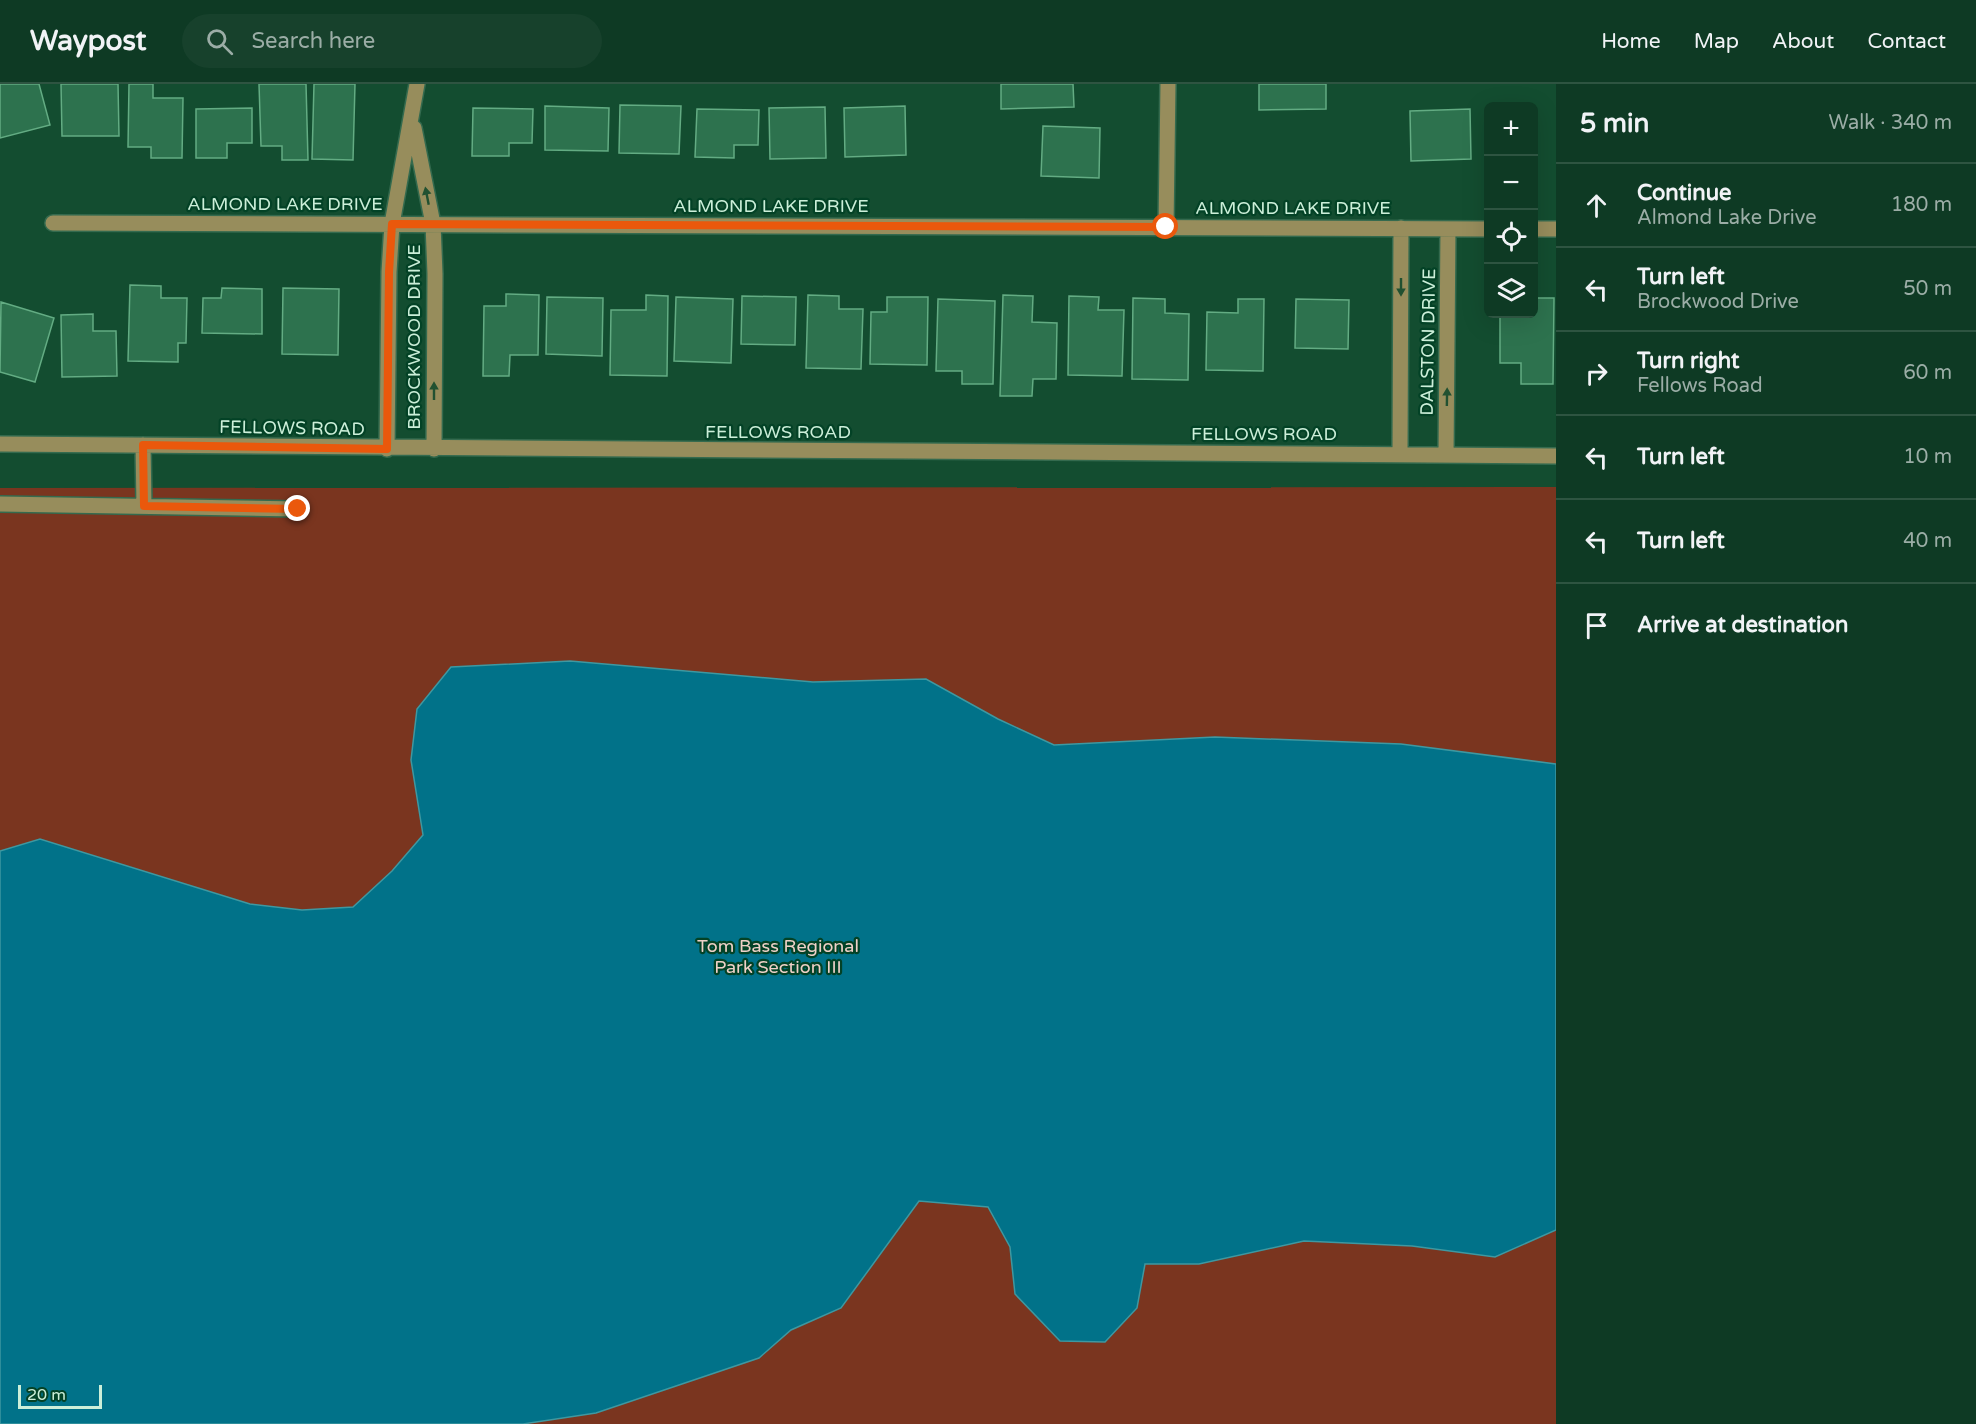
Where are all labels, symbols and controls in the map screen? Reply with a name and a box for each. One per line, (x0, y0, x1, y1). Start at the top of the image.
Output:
search box (182, 14, 602, 68)
text: Waypost (30, 24, 146, 58)
icon: search (203, 25, 236, 58)
text: Search here (251, 28, 375, 54)
text: Home (1601, 29, 1661, 54)
text: Map (1694, 29, 1739, 54)
text: About (1772, 29, 1834, 54)
text: Contact (1867, 29, 1946, 54)
map controls (1484, 102, 1538, 318)
button: + (1484, 102, 1538, 156)
text: 5 min (1580, 108, 1649, 139)
text: Walk · 340 m (1829, 111, 1952, 135)
button: − (1484, 156, 1538, 210)
text: Continue (1637, 180, 1732, 206)
one-way arrow (422, 187, 431, 206)
icon: ahead (1580, 189, 1613, 222)
street label: ALMOND LAKE DRIVE (187, 193, 383, 215)
text: 180 m (1891, 193, 1952, 217)
street label: ALMOND LAKE DRIVE (673, 195, 869, 217)
street label: ALMOND LAKE DRIVE (1195, 197, 1391, 219)
text: Almond Lake Drive (1637, 206, 1817, 230)
button: locate (1484, 210, 1538, 264)
route start (1152, 213, 1178, 239)
street label: BROCKWOOD DRIVE (403, 244, 425, 430)
button: layers (1484, 264, 1538, 318)
text: Turn left (1637, 264, 1725, 290)
street label: DALSTON DRIVE (1416, 268, 1440, 416)
icon: left (1580, 273, 1613, 306)
one-way arrow (1396, 277, 1406, 296)
text: 50 m (1903, 277, 1952, 301)
text: Brockwood Drive (1637, 290, 1799, 314)
text: Turn right (1637, 348, 1739, 374)
icon: right (1580, 357, 1613, 390)
text: 60 m (1903, 361, 1952, 385)
text: Fellows Road (1637, 374, 1763, 398)
one-way arrow (430, 381, 439, 400)
one-way arrow (1442, 387, 1452, 406)
street label: FELLOWS ROAD (219, 416, 365, 440)
street label: FELLOWS ROAD (705, 421, 851, 443)
street label: FELLOWS ROAD (1191, 423, 1337, 445)
icon: left (1580, 441, 1613, 474)
text: Turn left (1637, 444, 1725, 470)
text: 10 m (1903, 445, 1952, 469)
route end (284, 495, 310, 521)
icon: left (1580, 525, 1613, 558)
text: Turn left (1637, 528, 1725, 554)
text: 40 m (1903, 529, 1952, 553)
icon: arrive (1580, 609, 1613, 642)
text: Arrive at destination (1637, 612, 1848, 638)
park label: Tom Bass Regional Park Section III (697, 935, 859, 978)
scale bar (18, 1382, 102, 1410)
text: 20 m (27, 1385, 66, 1405)

